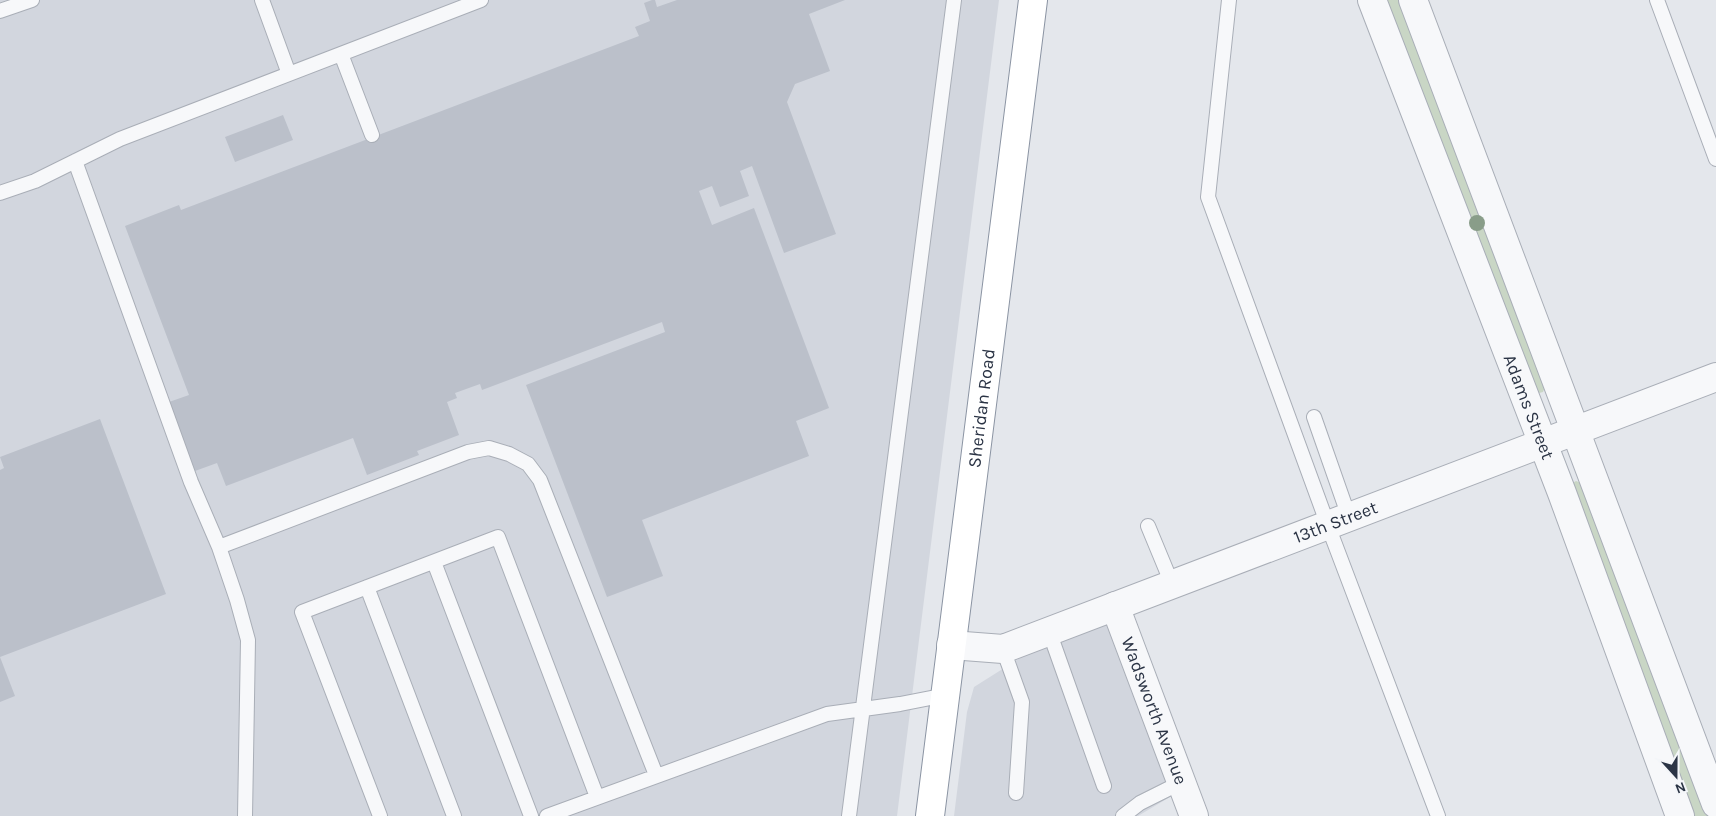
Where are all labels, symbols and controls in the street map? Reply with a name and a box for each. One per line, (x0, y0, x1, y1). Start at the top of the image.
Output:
street label: Sheridan Road (963, 347, 1000, 469)
street label: Adams Street (1499, 351, 1559, 463)
street label: 13th Street (1290, 496, 1381, 548)
street label: Wadsworth Avenue (1117, 634, 1192, 788)
north arrow (1651, 751, 1701, 801)
text: N (1673, 778, 1688, 797)

